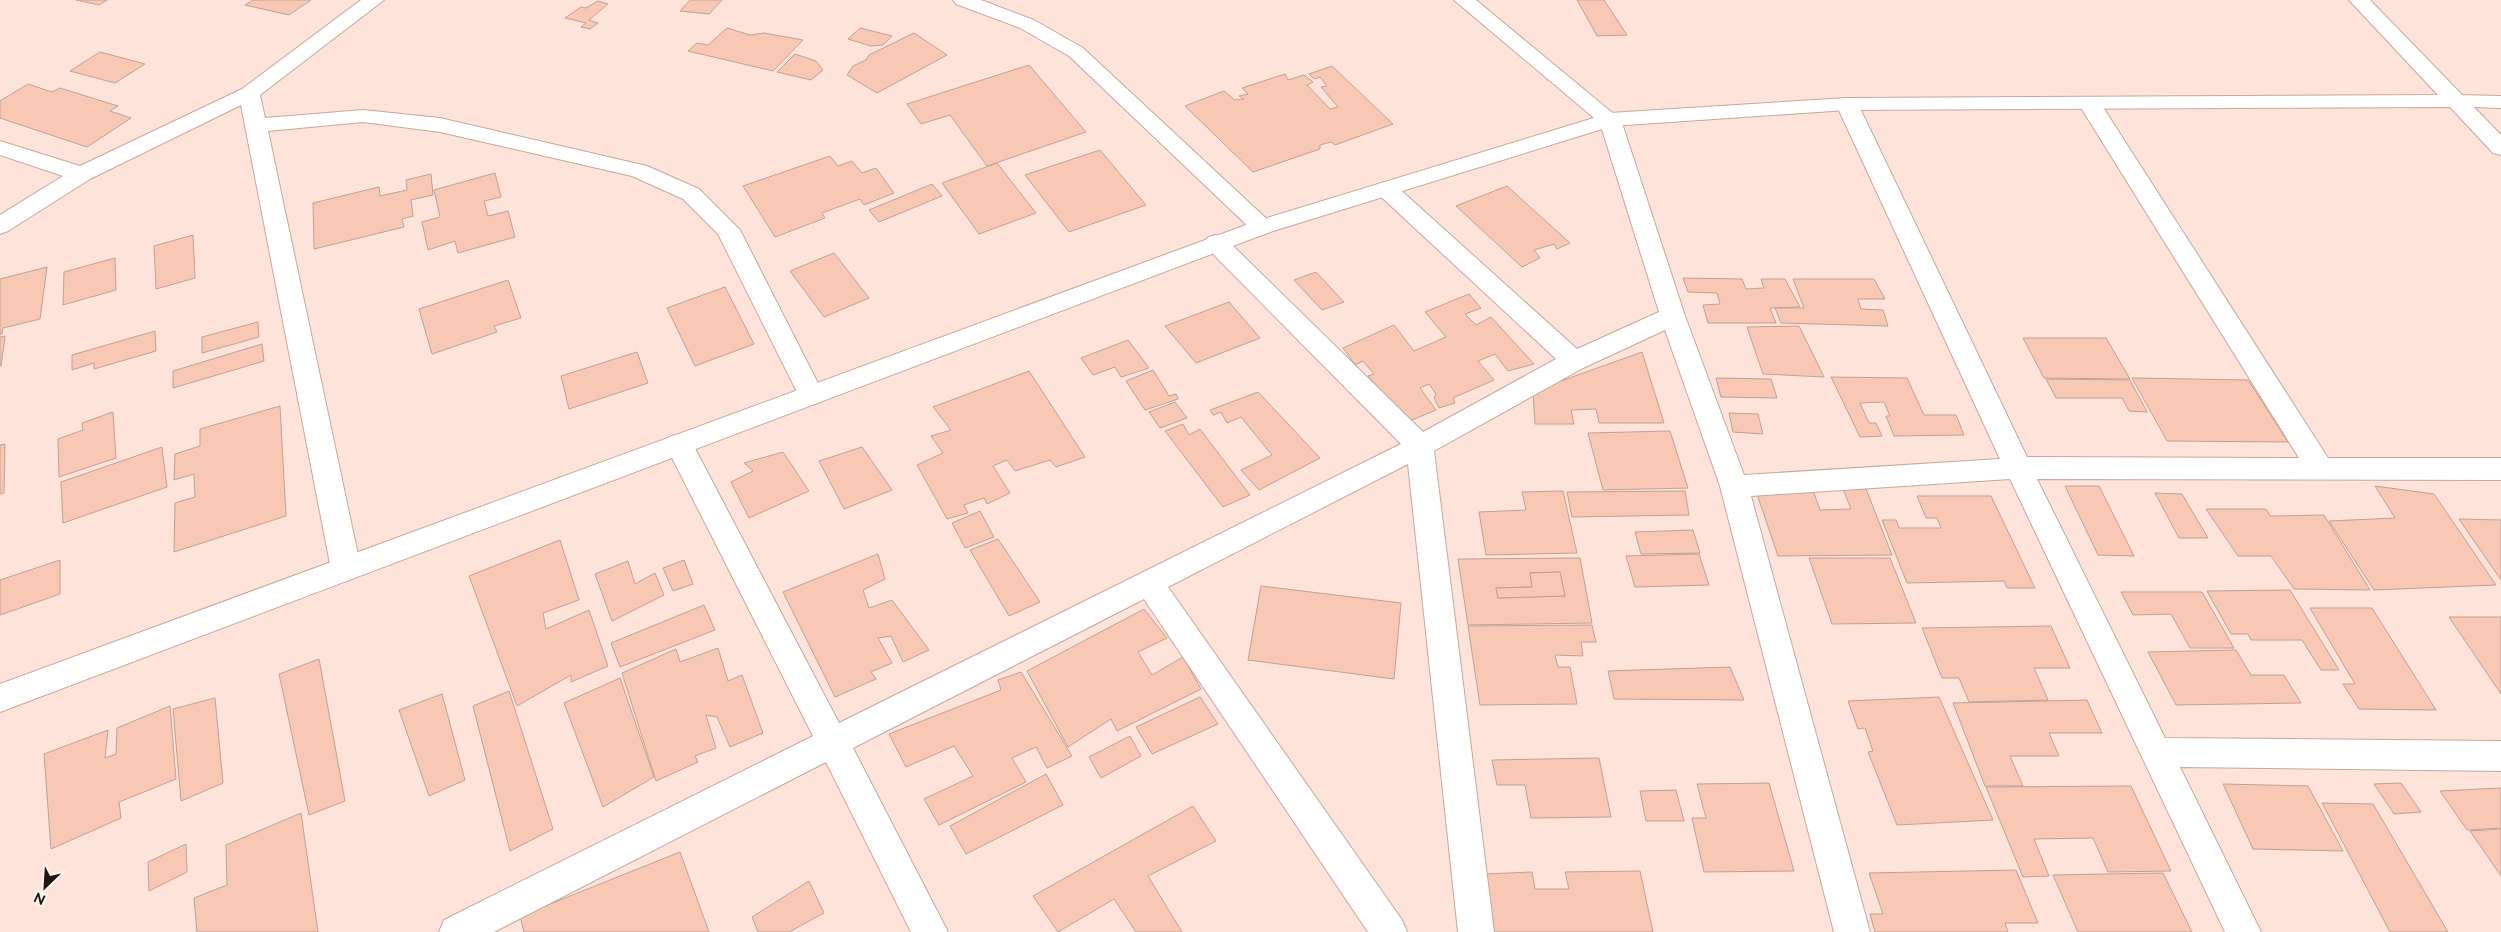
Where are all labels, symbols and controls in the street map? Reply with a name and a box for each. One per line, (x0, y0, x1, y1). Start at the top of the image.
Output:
north arrow (20, 862, 70, 912)
text: N (31, 889, 48, 908)

